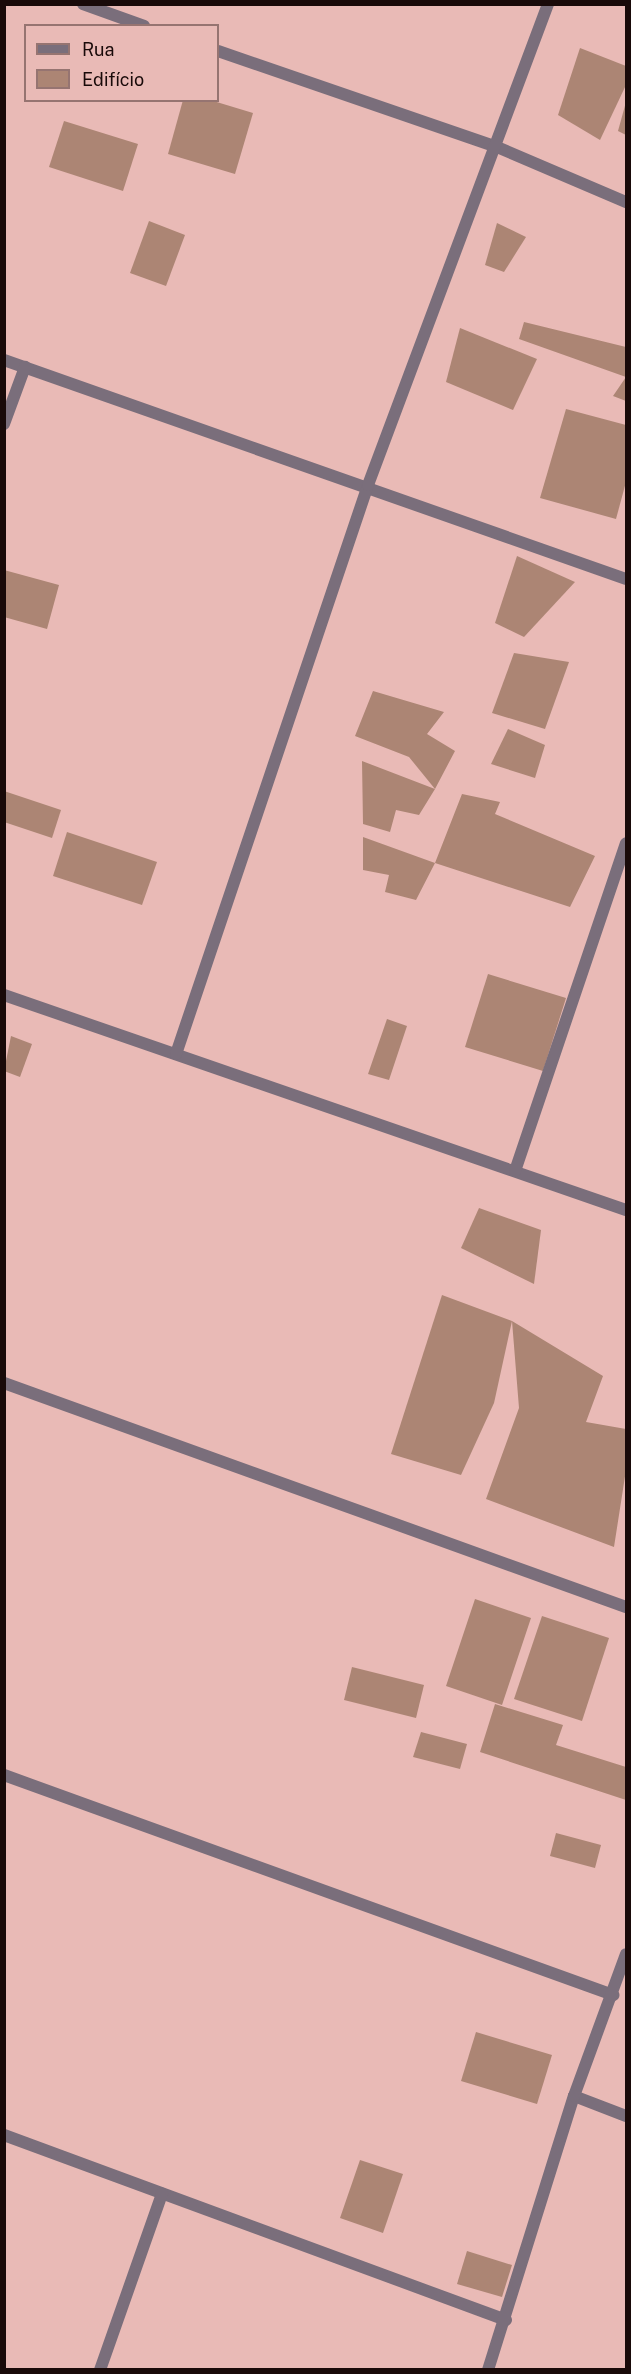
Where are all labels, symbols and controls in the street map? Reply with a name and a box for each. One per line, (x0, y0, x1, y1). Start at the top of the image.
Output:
legend (24, 24, 219, 102)
text: Rua (82, 39, 114, 60)
text: Edifício (82, 69, 144, 90)

